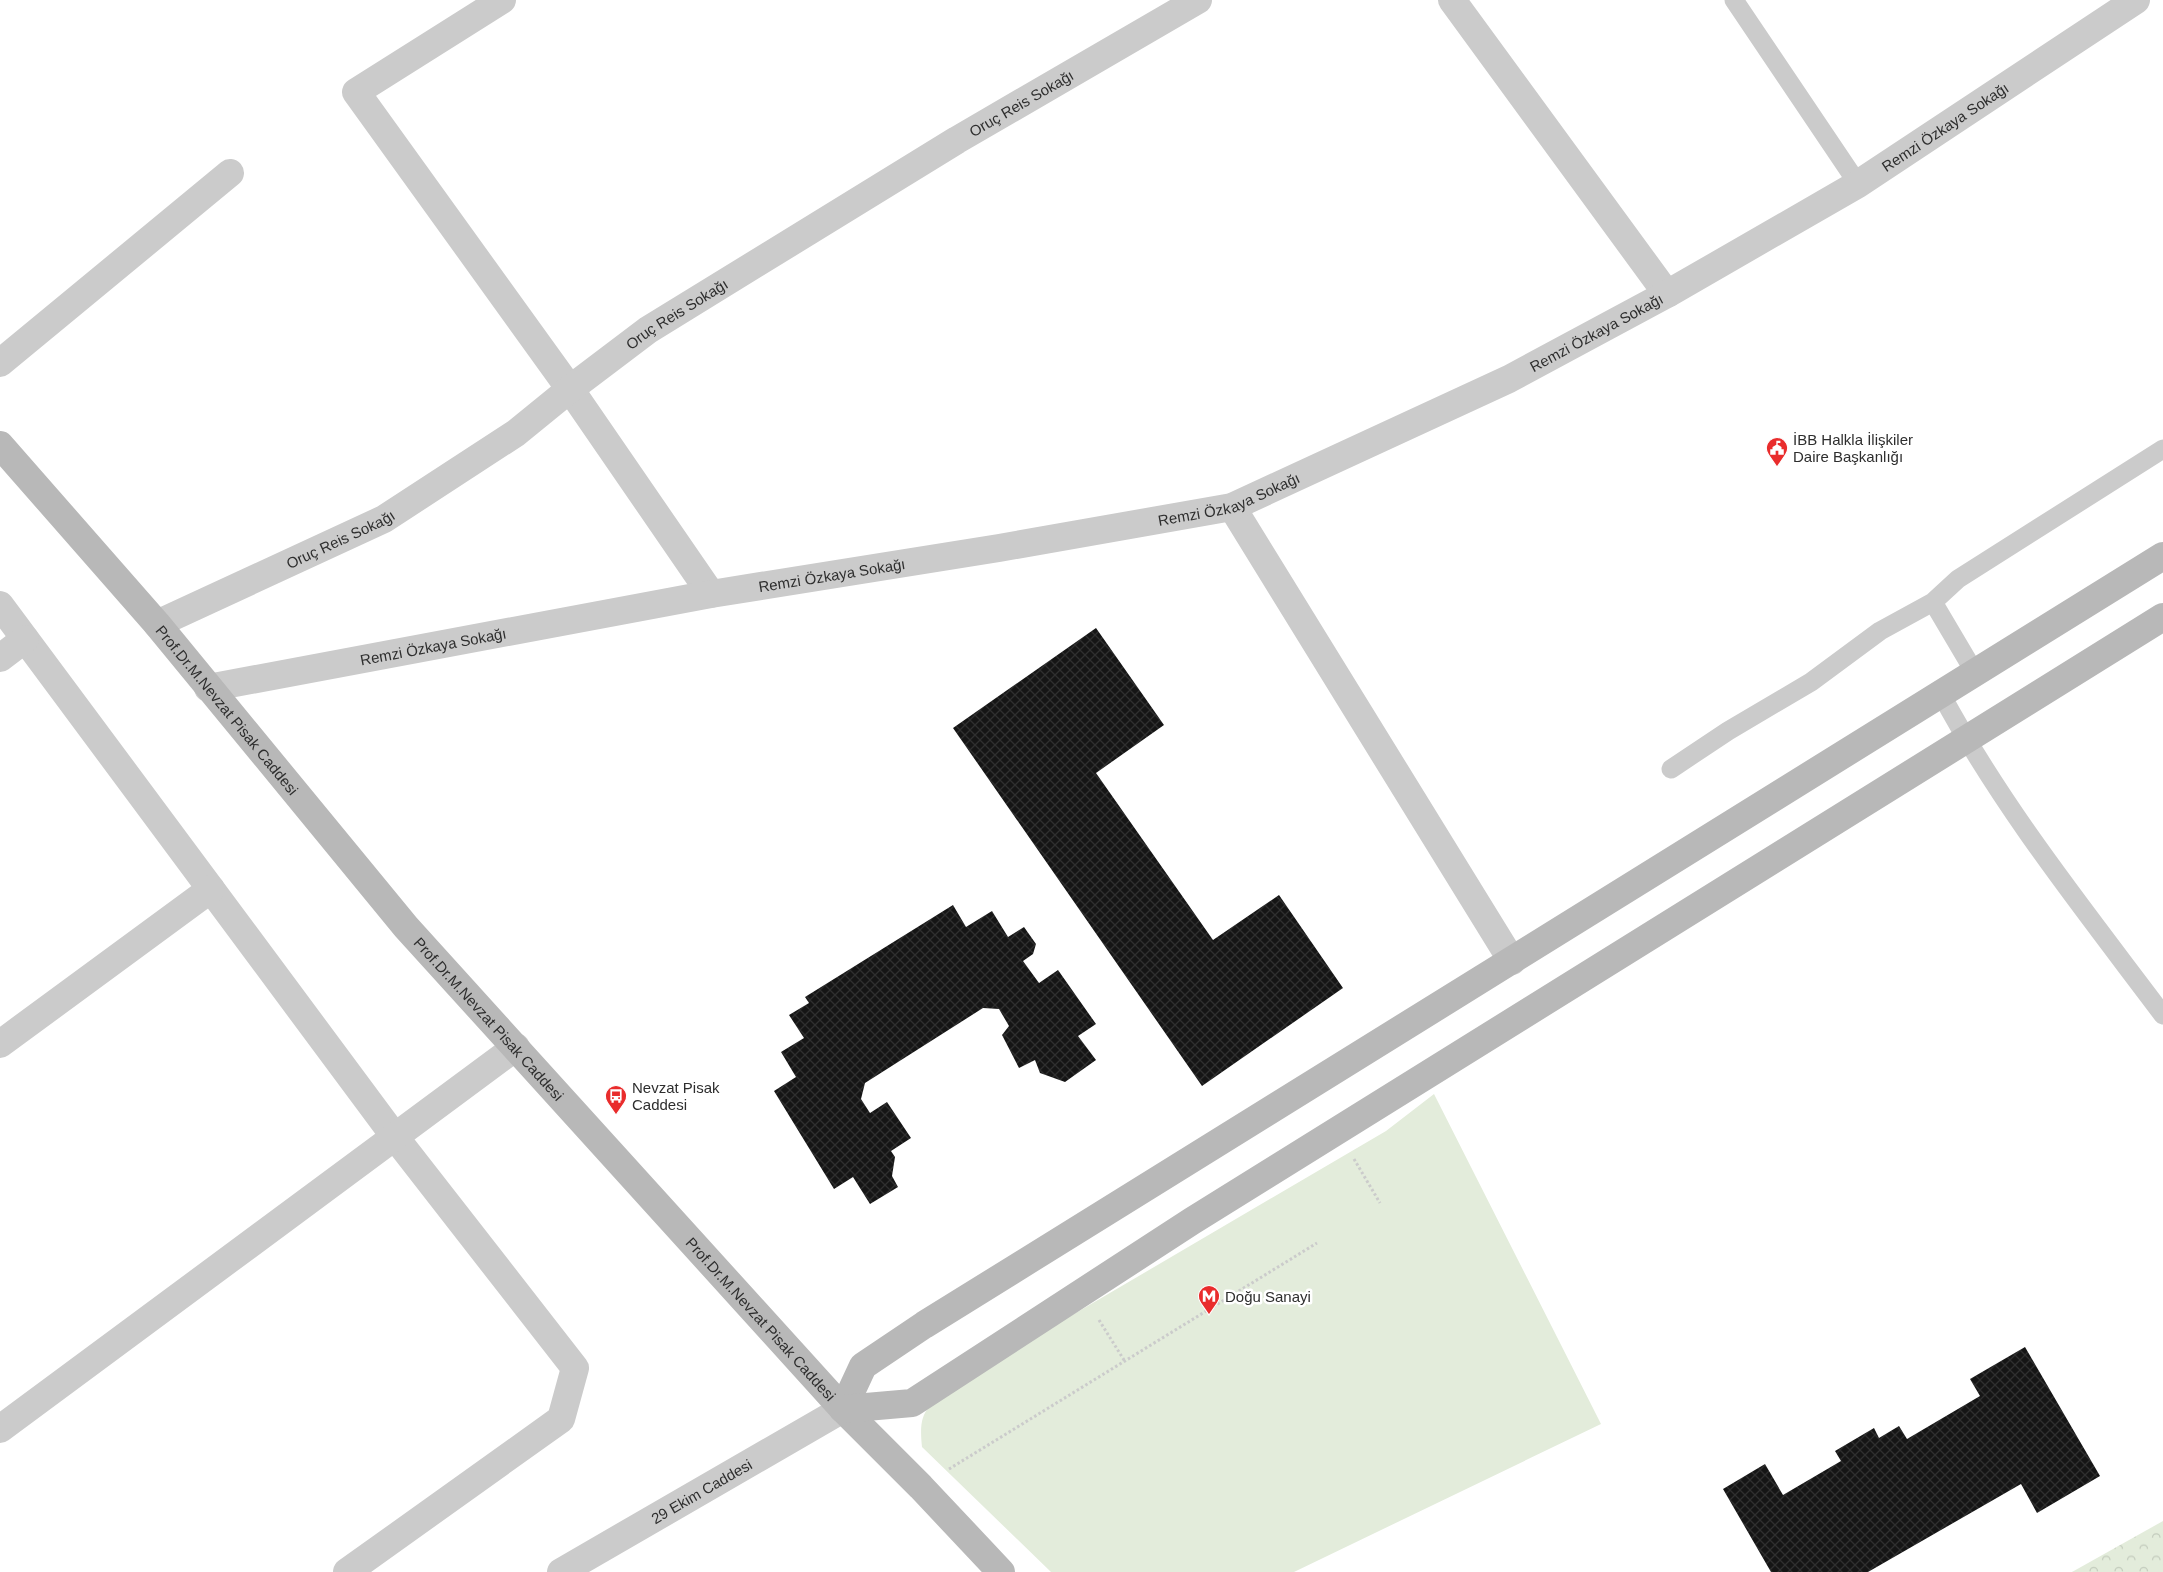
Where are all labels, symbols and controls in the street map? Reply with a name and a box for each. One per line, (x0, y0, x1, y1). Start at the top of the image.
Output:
street label: Oruç Reis Sokağı (966, 66, 1076, 140)
street label: Remzi Özkaya Sokağı (1878, 78, 2011, 175)
street label: Oruç Reis Sokağı (622, 275, 731, 352)
street label: Remzi Özkaya Sokağı (1527, 289, 1666, 375)
place label: İBB Halkla İlişkiler Daire Başkanlığı (1793, 431, 1913, 465)
public building icon: İBB Halkla İlişkiler Daire Başkanlığı (1765, 436, 1789, 467)
street label: Remzi Özkaya Sokağı (1156, 469, 1302, 528)
street label: Oruç Reis Sokağı (283, 506, 398, 572)
street label: Remzi Özkaya Sokağı (757, 555, 906, 595)
street label: Prof.Dr.M.Nevzat Pisak Caddesi (153, 621, 302, 798)
street label: Remzi Özkaya Sokağı (359, 624, 508, 668)
street label: Prof.Dr.M.Nevzat Pisak Caddesi (411, 934, 567, 1104)
place label: Nevzat Pisak Caddesi (632, 1079, 720, 1113)
bus stop icon: Nevzat Pisak Caddesi (604, 1084, 628, 1115)
street label: Prof.Dr.M.Nevzat Pisak Caddesi (683, 1234, 839, 1404)
metro station icon: Doğu Sanayi (1197, 1284, 1221, 1315)
place label: Doğu Sanayi (1225, 1288, 1311, 1305)
street label: 29 Ekim Caddesi (648, 1455, 755, 1527)

